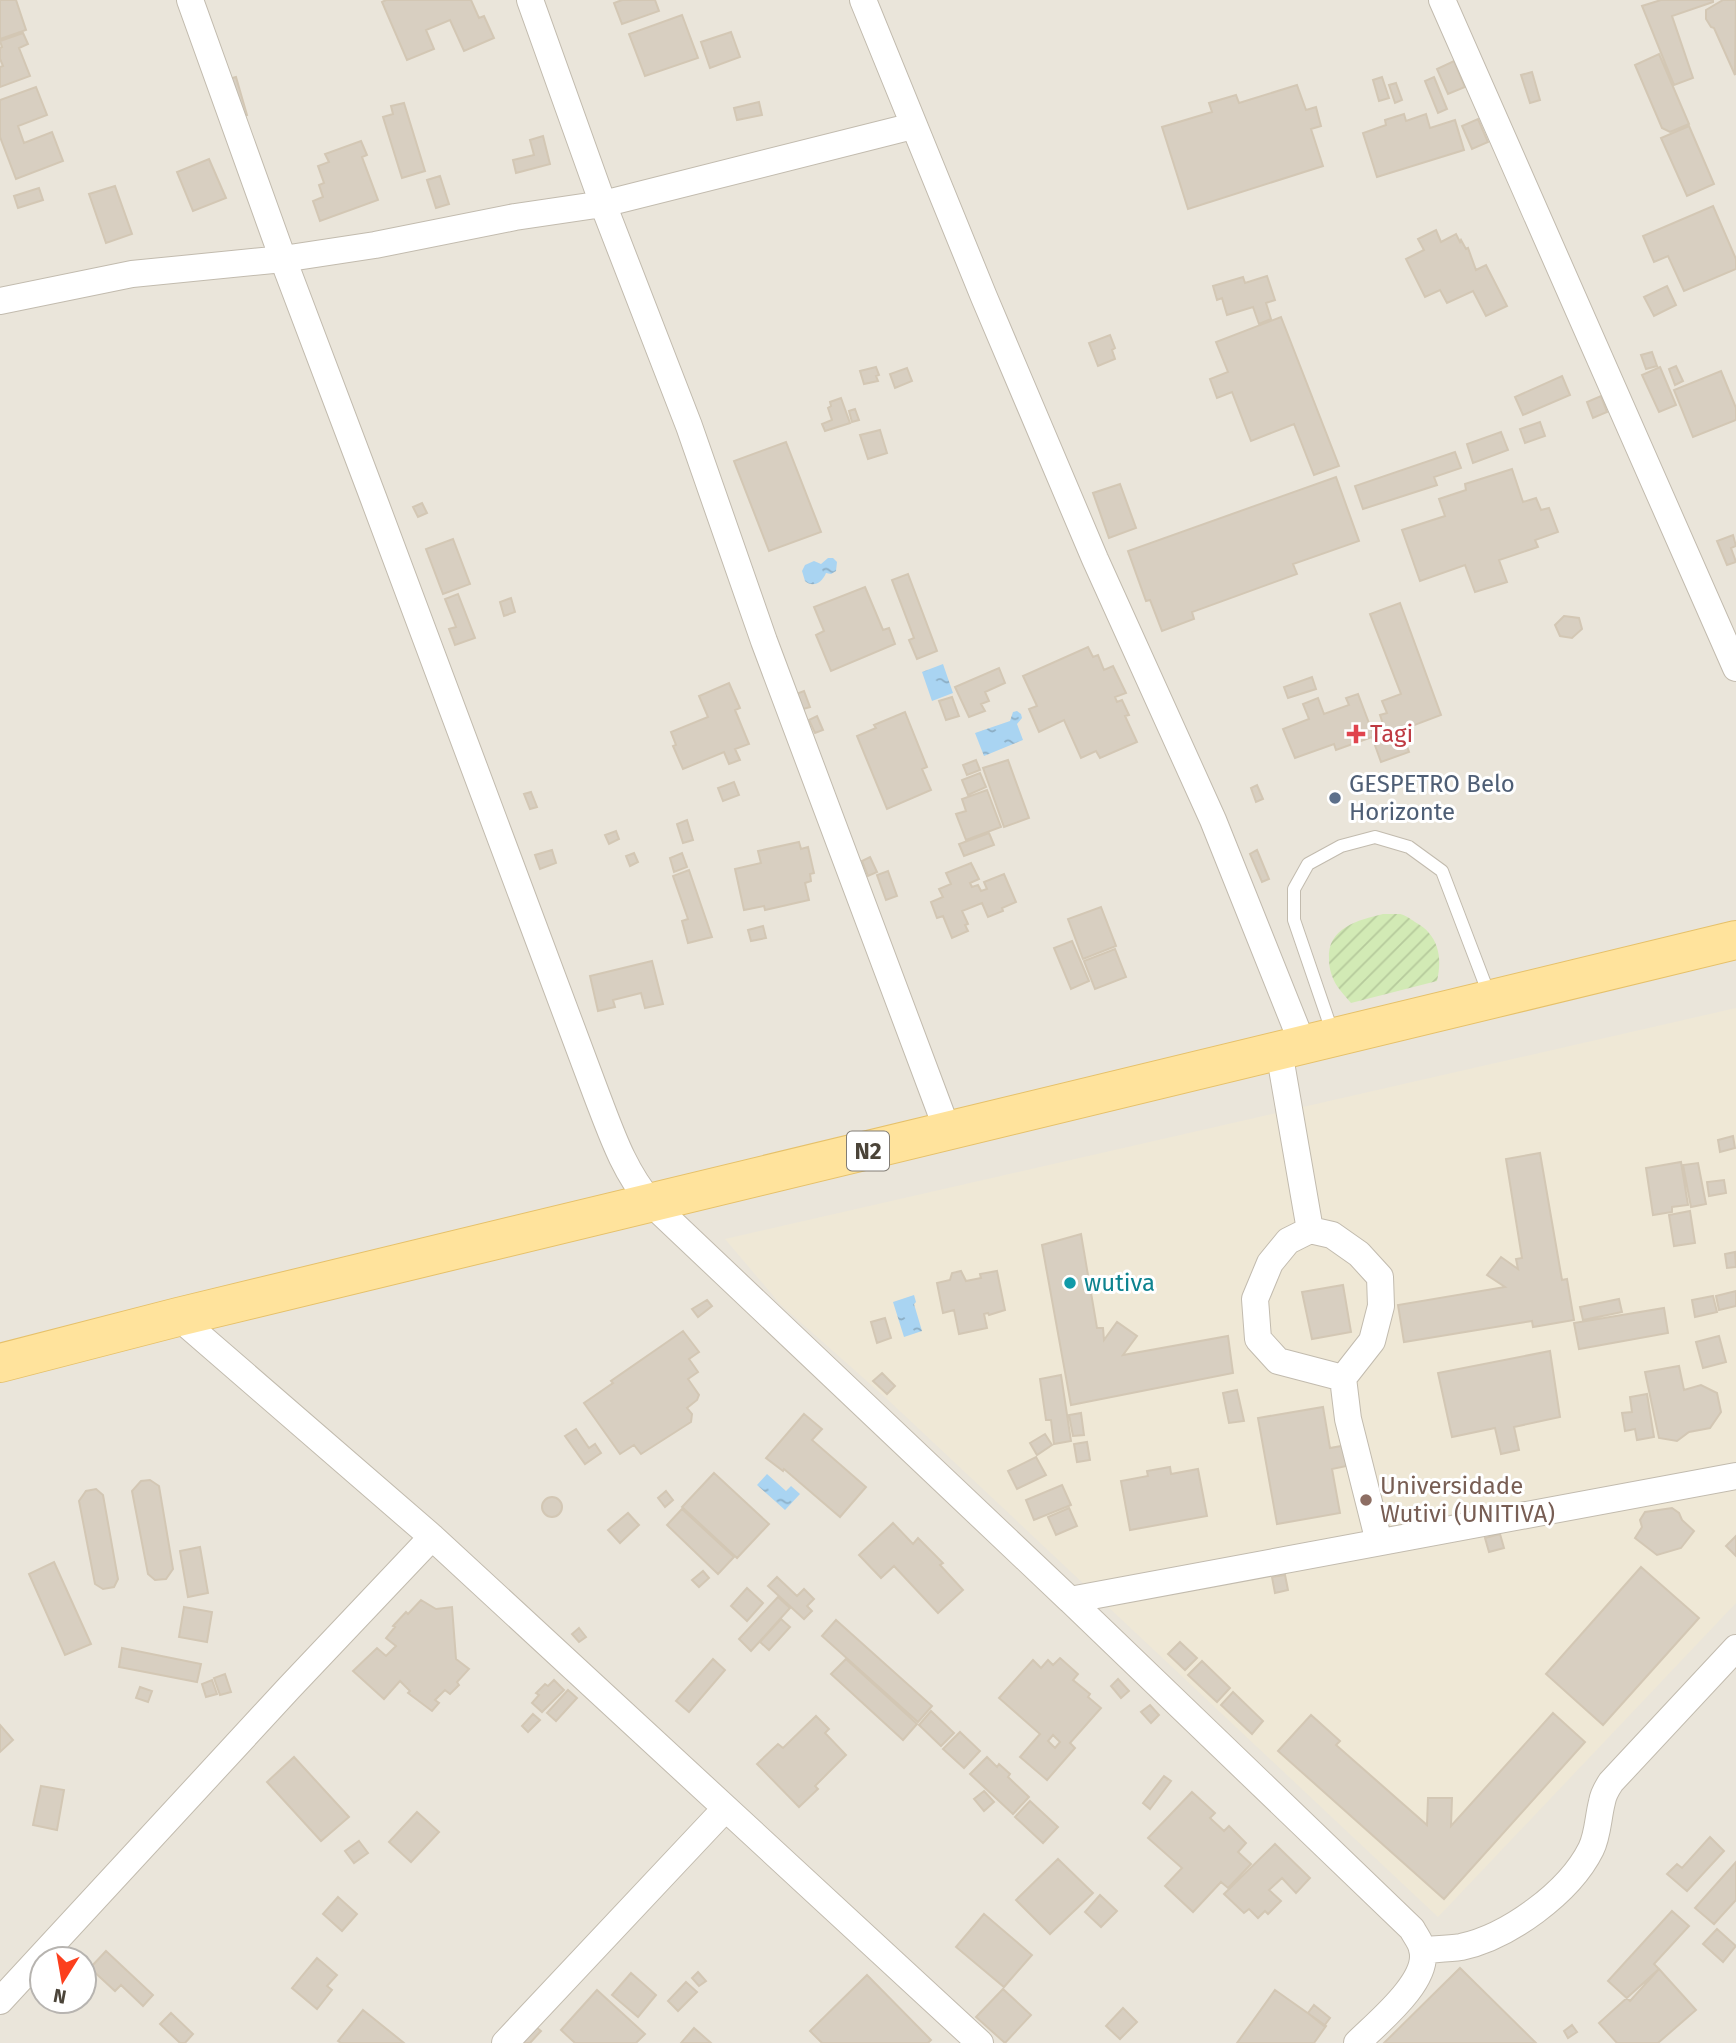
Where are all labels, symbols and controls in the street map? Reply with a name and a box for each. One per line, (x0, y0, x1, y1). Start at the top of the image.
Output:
place label: Tagi (1370, 720, 1413, 748)
marker: Tagi (1348, 726, 1364, 742)
place label: GESPETRO Belo Horizonte (1349, 770, 1515, 826)
marker: GESPETRO Belo Horizonte (1327, 790, 1343, 806)
road number: N2 (847, 1132, 889, 1170)
place label: wutiva (1084, 1269, 1155, 1297)
marker: wutiva (1062, 1275, 1078, 1291)
place label: Universidade Wutivi (UNITIVA) (1380, 1472, 1555, 1528)
marker: Universidade Wutivi (UNITIVA) (1358, 1492, 1374, 1508)
north arrow (28, 1945, 98, 2015)
text: N (51, 1984, 68, 2009)

